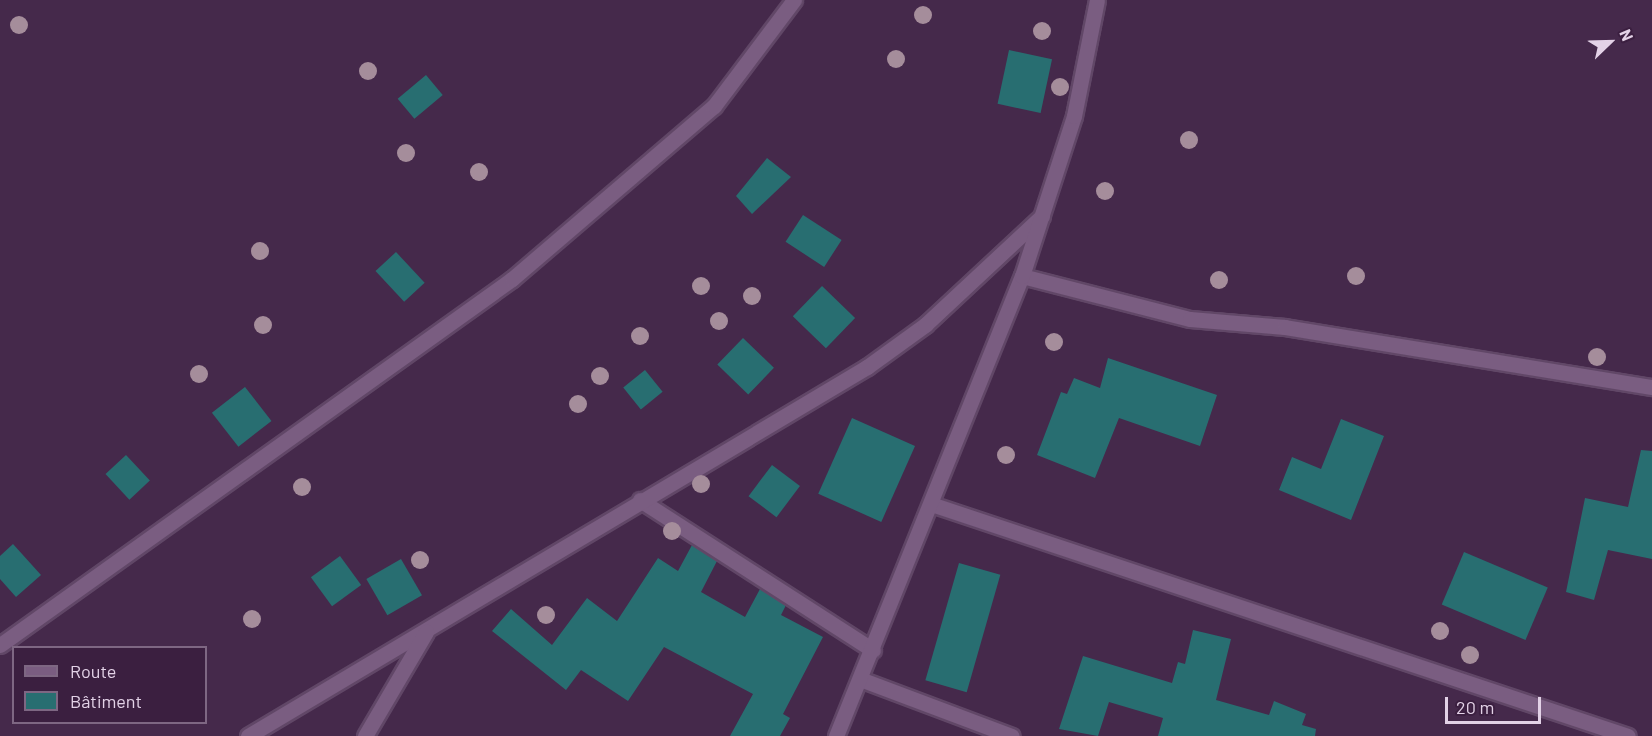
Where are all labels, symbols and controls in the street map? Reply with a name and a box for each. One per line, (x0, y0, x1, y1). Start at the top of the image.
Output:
north arrow (1580, 12, 1640, 72)
text: N (1616, 26, 1638, 43)
legend (12, 646, 207, 724)
text: Route (70, 660, 116, 682)
scale bar (1448, 685, 1544, 723)
text: Bâtiment (70, 690, 142, 712)
text: 20 m (1456, 696, 1494, 718)

